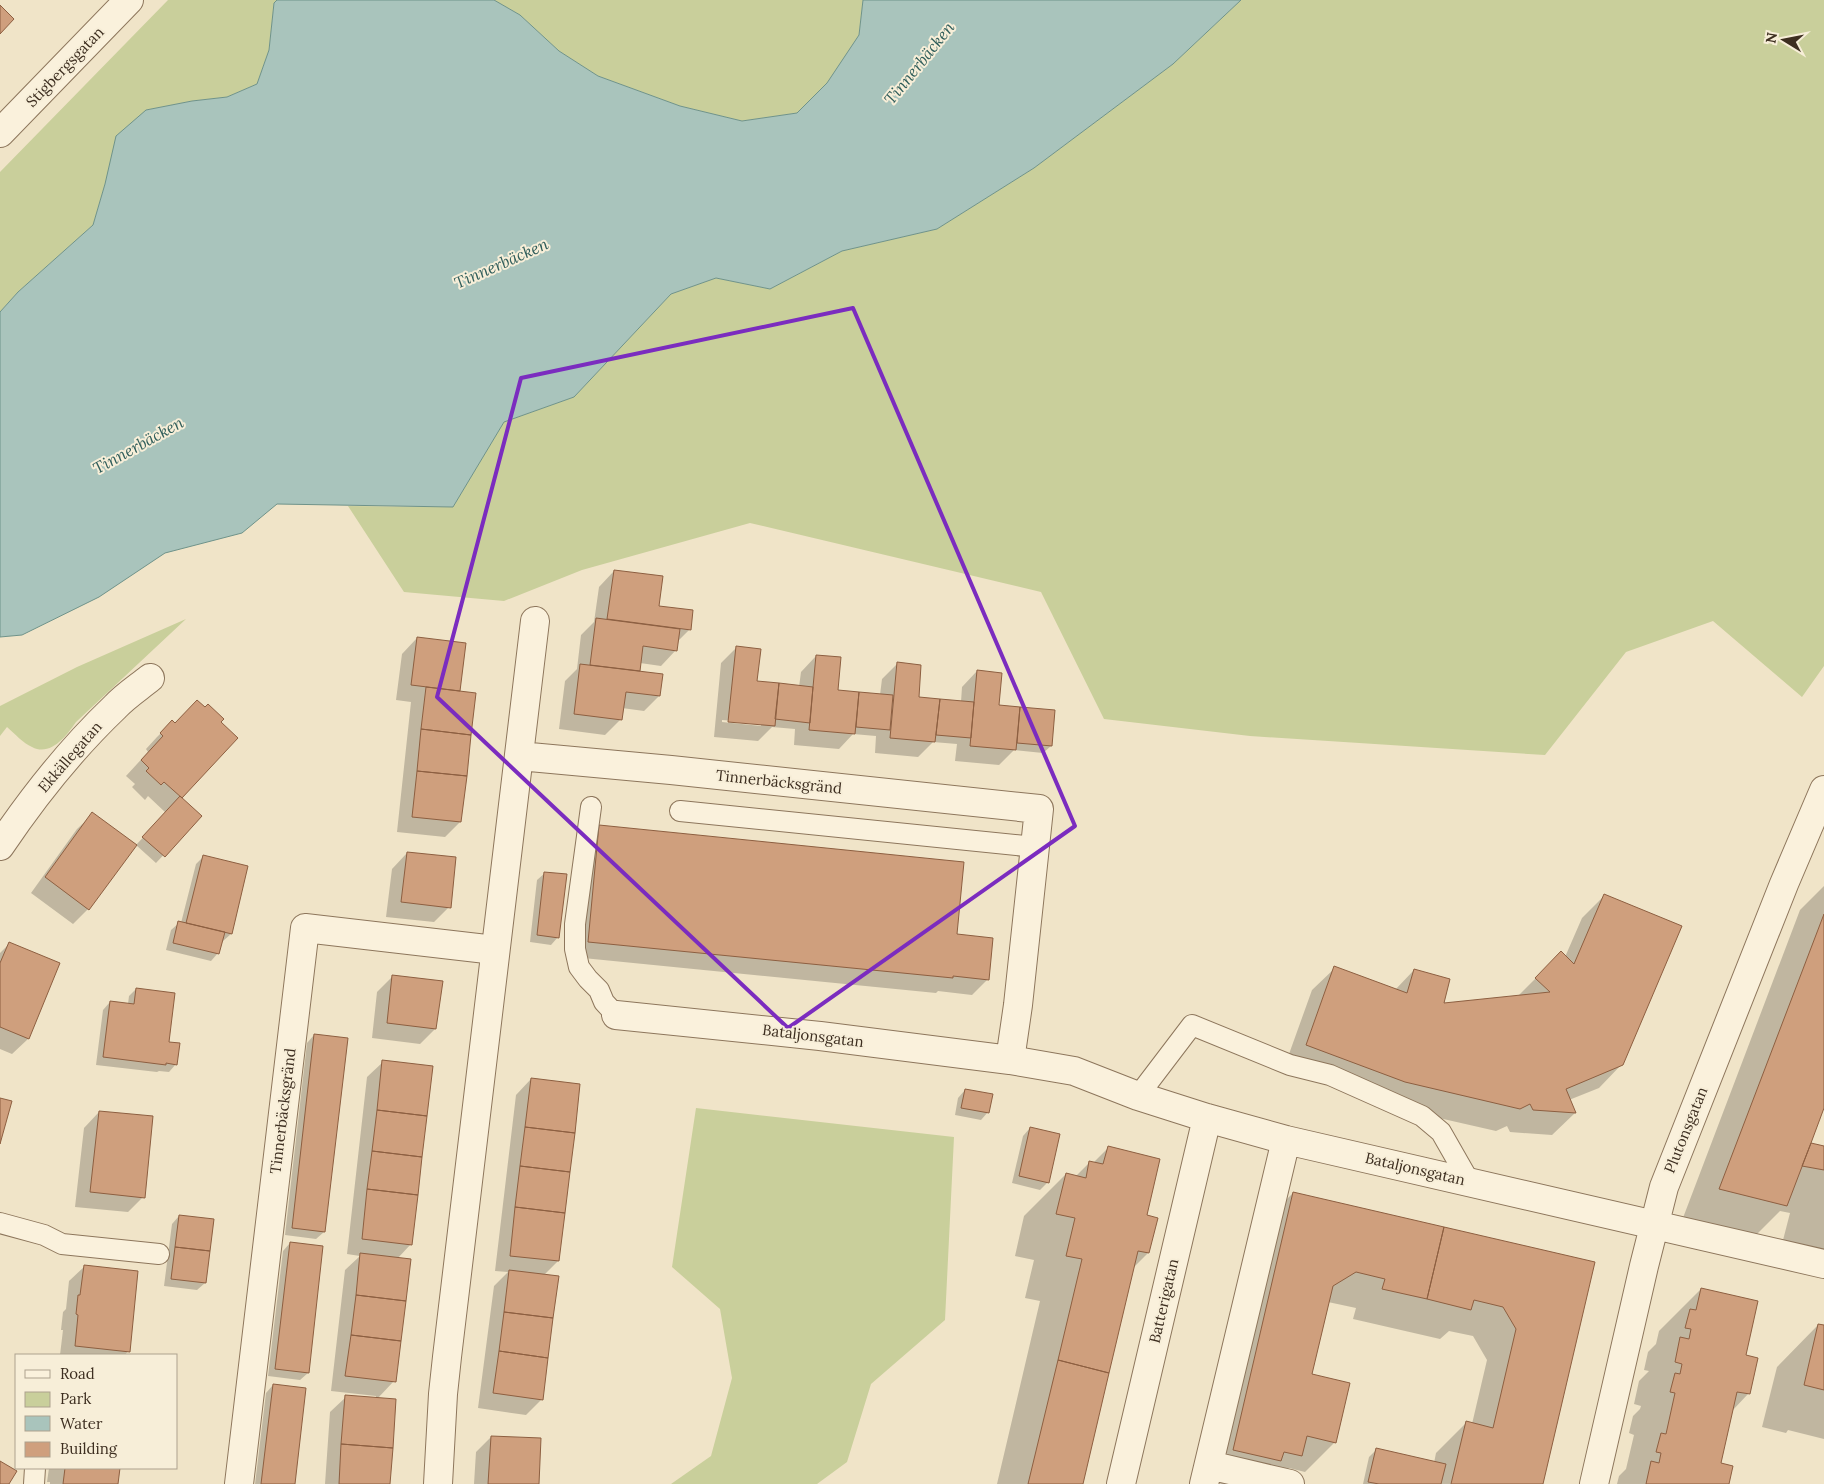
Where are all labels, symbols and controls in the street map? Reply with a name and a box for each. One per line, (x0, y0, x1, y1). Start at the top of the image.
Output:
north arrow (1759, 15, 1809, 65)
water label: Tinnerbäcken (880, 18, 959, 108)
street label: Stigbergsgatan (22, 23, 108, 111)
text: N (1761, 31, 1781, 45)
water label: Tinnerbäcken (451, 233, 551, 293)
water label: Tinnerbäcken (89, 412, 187, 478)
street label: Ekkällegatan (34, 717, 106, 796)
street label: Tinnerbäcksgränd (715, 765, 843, 798)
street label: Bataljonsgatan (761, 1020, 865, 1051)
street label: Tinnerbäcksgränd (265, 1047, 300, 1175)
street label: Plutonsgatan (1660, 1084, 1711, 1176)
street label: Bataljonsgatan (1363, 1148, 1467, 1189)
street label: Batterigatan (1145, 1257, 1182, 1345)
legend (15, 1354, 178, 1469)
text: Road (60, 1364, 95, 1383)
text: Park (60, 1389, 91, 1408)
text: Water (60, 1414, 103, 1433)
text: Building (60, 1439, 118, 1458)

